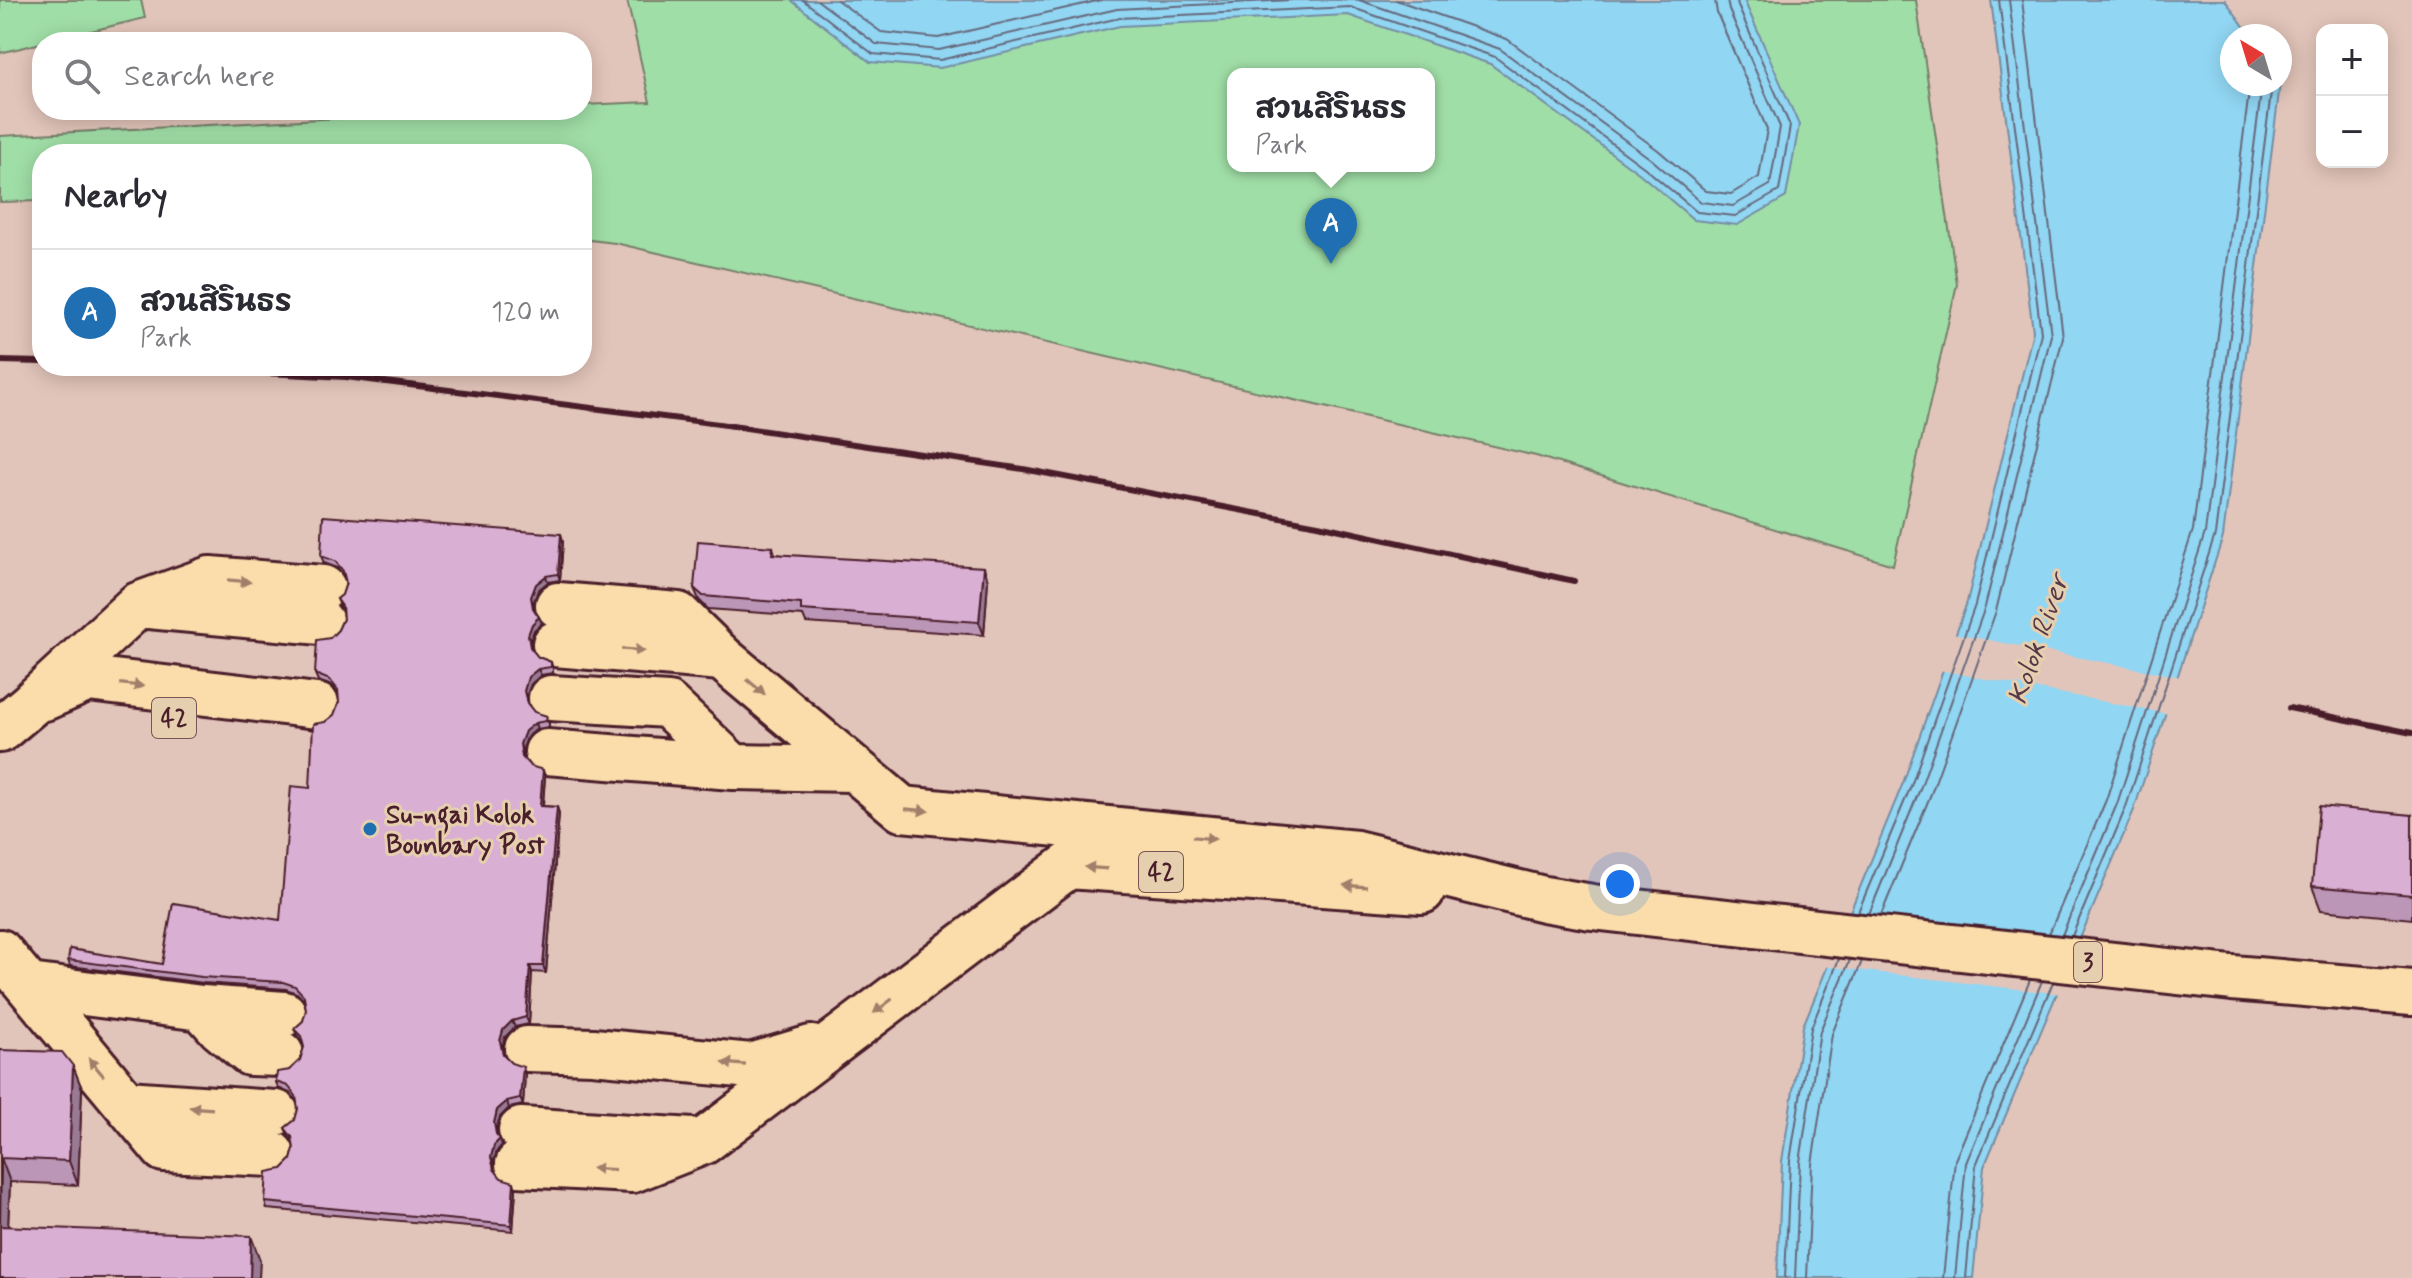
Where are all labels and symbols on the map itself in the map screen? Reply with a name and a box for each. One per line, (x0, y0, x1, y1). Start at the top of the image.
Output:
north arrow (2220, 24, 2292, 96)
pin: A (1305, 198, 1357, 264)
water label: Kolok River (2000, 566, 2080, 709)
one-way arrow (227, 575, 252, 588)
one-way arrow (621, 644, 646, 657)
one-way arrow (746, 677, 765, 695)
one-way arrow (119, 678, 144, 691)
road number: 42 (152, 698, 196, 738)
place label: Su-ngai Kolok Bounbary Post (386, 799, 546, 863)
one-way arrow (905, 804, 930, 817)
marker: Su-ngai Kolok Bounbary Post (361, 820, 379, 838)
one-way arrow (1192, 832, 1217, 845)
road number: 42 (1139, 852, 1183, 892)
one-way arrow (1083, 861, 1108, 874)
your location (1600, 864, 1640, 904)
one-way arrow (1342, 879, 1367, 892)
road number: 3 (2074, 942, 2102, 982)
one-way arrow (873, 998, 893, 1014)
one-way arrow (88, 1057, 105, 1077)
one-way arrow (721, 1057, 746, 1070)
one-way arrow (188, 1101, 213, 1114)
one-way arrow (590, 1162, 615, 1175)

